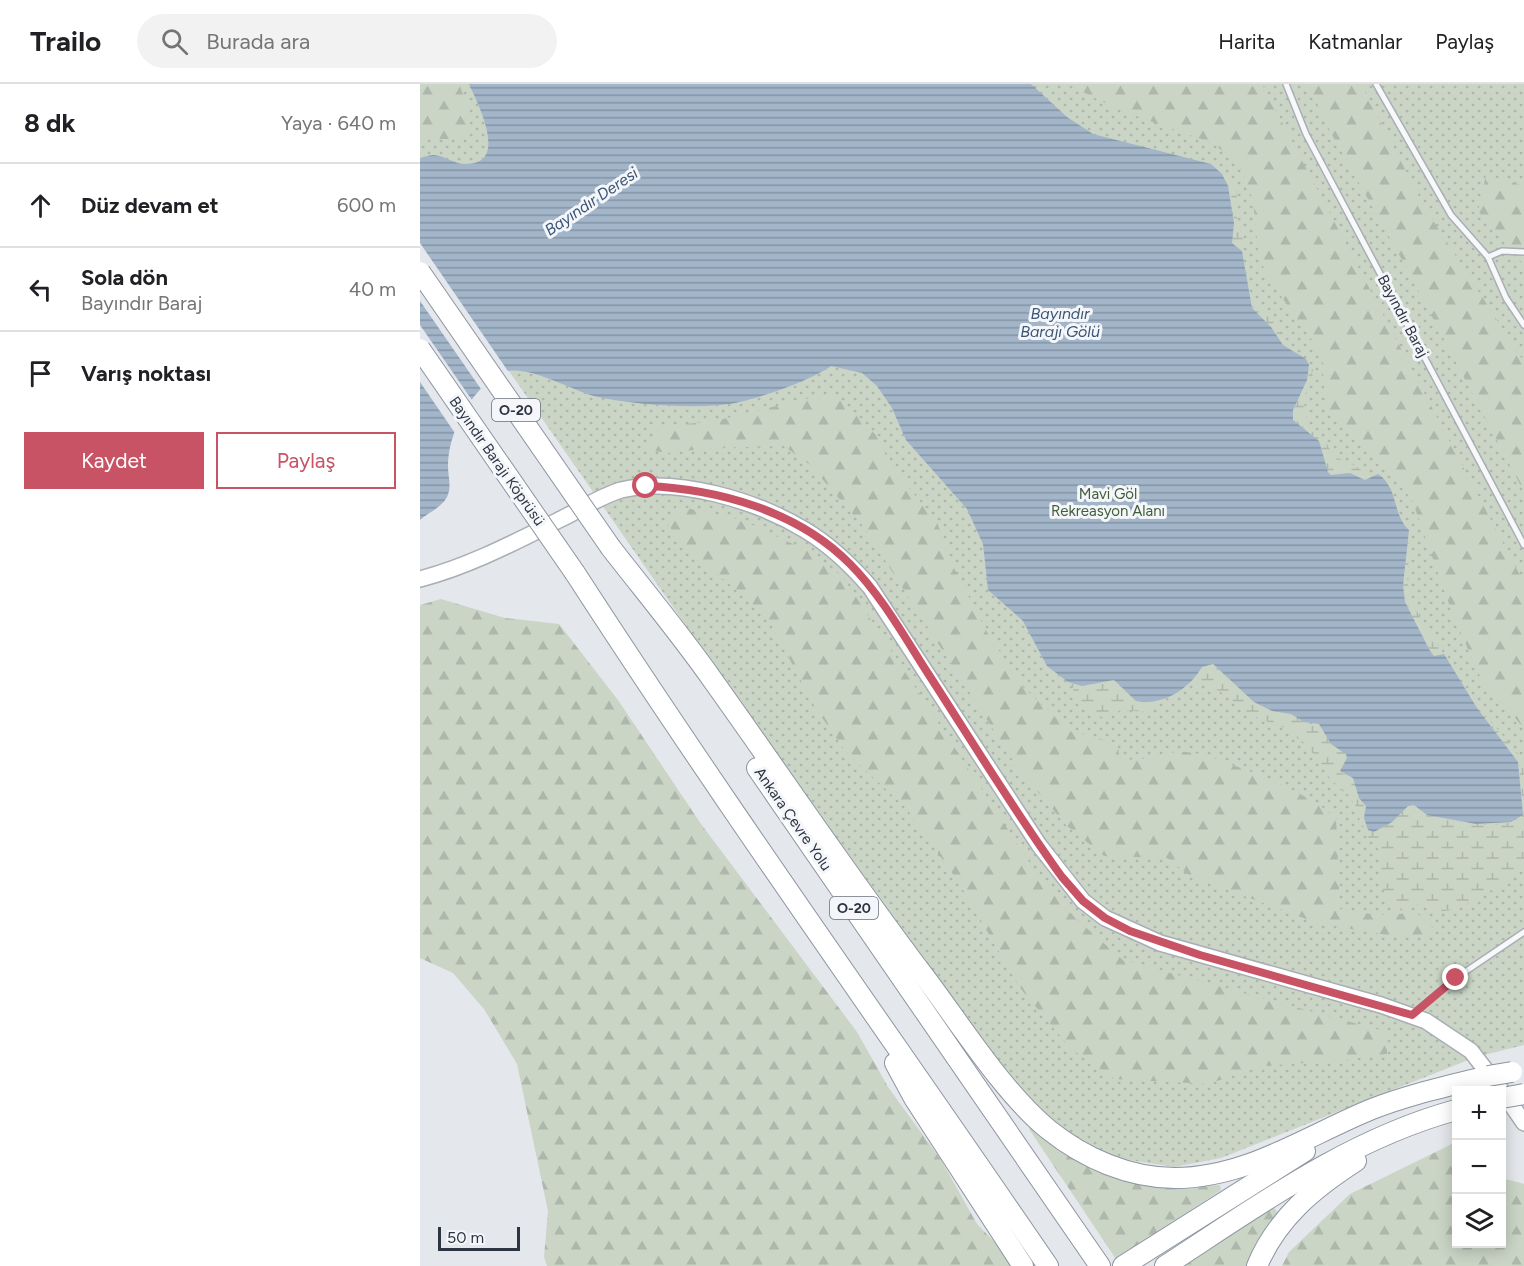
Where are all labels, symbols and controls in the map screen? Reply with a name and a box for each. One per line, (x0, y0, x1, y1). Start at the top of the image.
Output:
search box (137, 14, 557, 68)
text: Trailo (30, 24, 101, 58)
icon: search (158, 25, 191, 58)
text: Burada ara (206, 28, 310, 55)
text: Harita (1218, 29, 1275, 54)
text: Katmanlar (1308, 29, 1402, 54)
text: Paylaş (1435, 29, 1494, 54)
text: 8 dk (24, 107, 76, 139)
text: Yaya · 640 m (281, 111, 396, 135)
water label: Bayındır Deresi (541, 163, 642, 239)
icon: ahead (24, 189, 57, 222)
text: Düz devam et (81, 192, 218, 219)
text: 600 m (337, 193, 396, 217)
text: Sola dön (81, 264, 168, 291)
street label: Bayındır Baraj (1374, 272, 1432, 360)
icon: left (24, 273, 57, 306)
text: 40 m (349, 277, 396, 301)
text: Bayındır Baraj (81, 291, 202, 315)
water label: Bayındır Barajı Gölü (1020, 304, 1100, 341)
icon: arrive (24, 357, 57, 390)
text: Varış noktası (81, 360, 211, 387)
street label: Bayındır Barajı Köprüsü (446, 393, 548, 529)
road number: O-20 (492, 399, 540, 421)
button: Kaydet (24, 432, 204, 489)
button: Paylaş (216, 432, 396, 489)
route start (632, 472, 658, 498)
park label: Mavi Göl Rekreasyon Alanı (1051, 485, 1165, 520)
street label: Ankara Çevre Yolu (751, 764, 835, 874)
road number: O-20 (830, 897, 878, 919)
route end (1442, 964, 1468, 990)
map controls (1452, 1086, 1506, 1248)
button: + (1452, 1086, 1506, 1140)
button: − (1452, 1140, 1506, 1194)
button: layers (1452, 1194, 1506, 1248)
scale bar (438, 1224, 520, 1252)
text: 50 m (447, 1228, 484, 1247)

